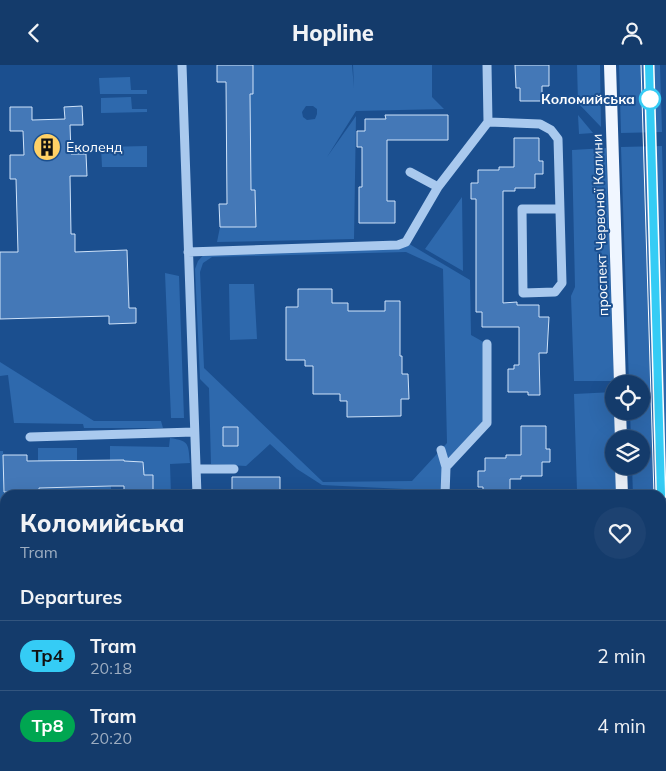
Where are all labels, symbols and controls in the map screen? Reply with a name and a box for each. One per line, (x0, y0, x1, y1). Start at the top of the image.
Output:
icon: back (20, 19, 48, 47)
text: Hopline (292, 19, 374, 47)
icon: person (618, 19, 646, 47)
marker: Коломийська (639, 88, 661, 110)
place label: Коломийська (541, 90, 635, 108)
building icon: Еколенд (32, 132, 62, 162)
street label: проспект Червоної Калини (588, 134, 612, 316)
place label: Еколенд (66, 138, 123, 156)
map controls (605, 375, 650, 475)
button: locate (605, 375, 650, 420)
button: layers (605, 430, 650, 475)
button: heart (594, 507, 646, 559)
text: Коломийська (20, 508, 184, 538)
text: Tram (20, 542, 58, 562)
text: Departures (20, 585, 122, 609)
text: Tram (90, 634, 137, 658)
text: Тр4 (32, 644, 63, 667)
text: 2 min (597, 644, 646, 668)
text: 20:18 (90, 658, 132, 678)
text: Tram (90, 704, 137, 728)
text: Тр8 (32, 714, 63, 737)
text: 4 min (597, 714, 646, 738)
text: 20:20 (90, 728, 132, 748)

